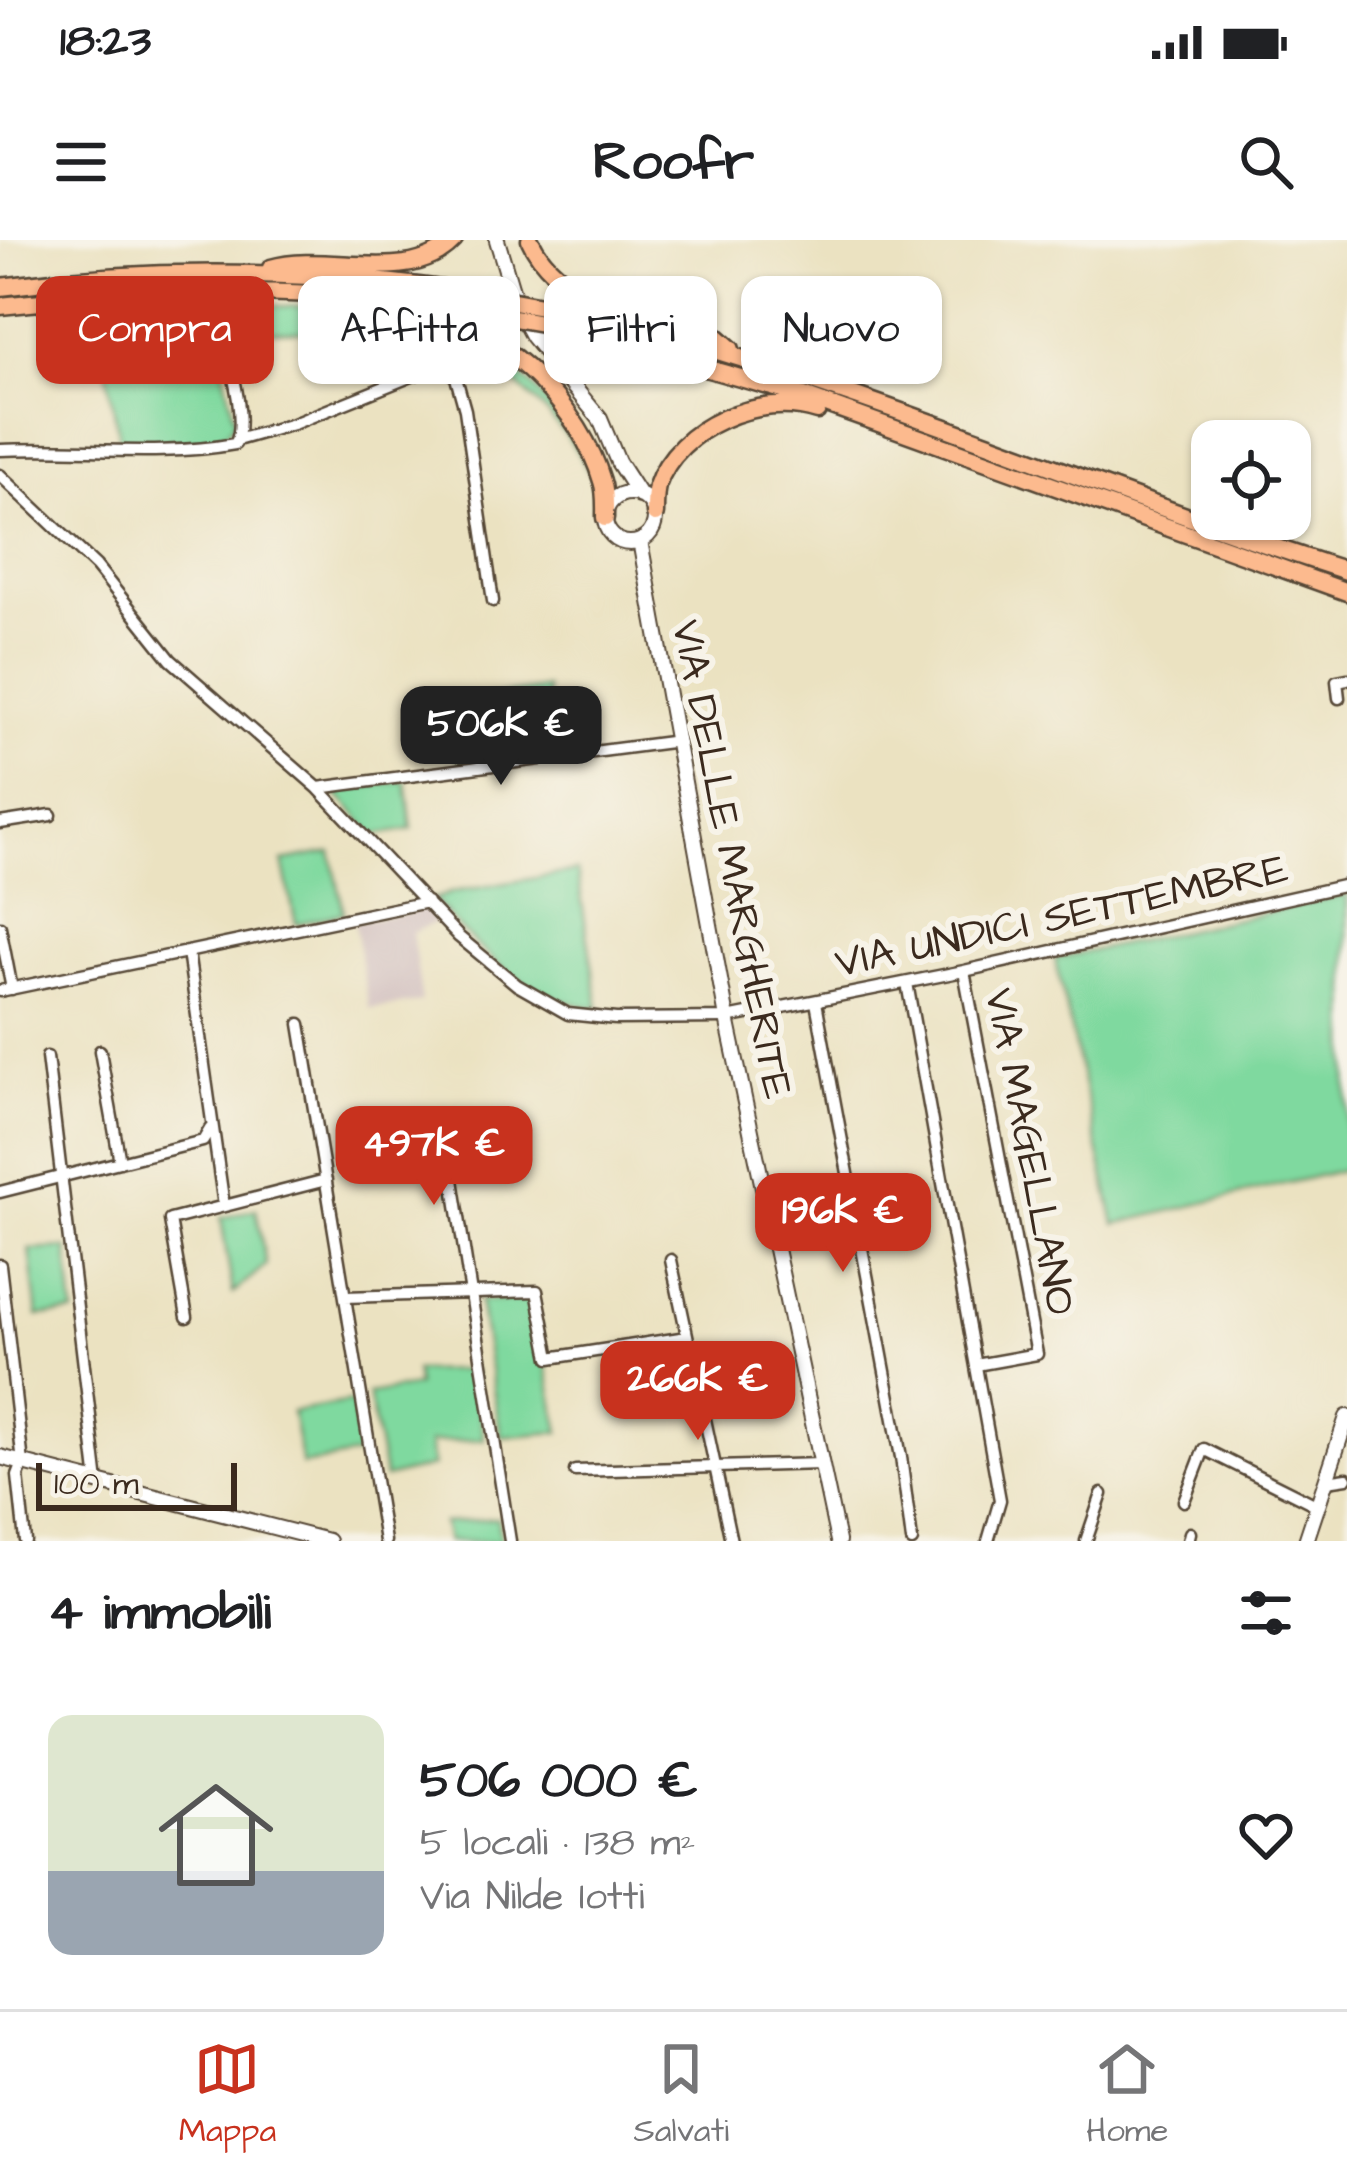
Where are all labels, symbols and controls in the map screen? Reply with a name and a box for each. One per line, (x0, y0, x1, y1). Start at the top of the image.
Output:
text: 18:23 (60, 11, 151, 73)
text: Roofr (593, 125, 754, 200)
icon: menu (48, 129, 114, 195)
icon: search (1233, 129, 1299, 195)
chip: Compra (36, 276, 274, 384)
chip: Affitta (298, 276, 520, 384)
chip: Filtri (544, 276, 717, 384)
chip: Nuovo (741, 276, 942, 384)
map controls (1191, 420, 1311, 540)
button: locate (1191, 420, 1311, 540)
street label: VIA DELLE MARGHERITE (656, 615, 806, 1104)
pin: 506K € (403, 686, 599, 788)
text: 506K € (428, 698, 574, 752)
street label: VIA UNDICI SETTEMBRE (830, 841, 1293, 993)
street label: VIA MAGELLANO (969, 983, 1089, 1320)
pin: 497K € (336, 1106, 532, 1208)
text: 497K € (363, 1118, 505, 1172)
pin: 196K € (745, 1173, 941, 1275)
text: 196K € (782, 1185, 904, 1239)
pin: 266K € (600, 1341, 796, 1443)
text: 266K € (627, 1353, 769, 1407)
scale bar (36, 1457, 237, 1510)
text: 100 m (54, 1461, 139, 1507)
text: 4 immobili (48, 1578, 271, 1649)
icon: filters (1233, 1580, 1299, 1646)
text: 506 000 € (420, 1746, 698, 1817)
icon: home (144, 1763, 288, 1907)
icon: heart (1233, 1802, 1299, 1868)
text: 5 locali · 138 m² (420, 1817, 695, 1871)
text: Via Nilde Iotti (420, 1871, 644, 1925)
tab: Mappa (179, 2036, 276, 2154)
tab: Salvati (634, 2036, 729, 2154)
tab: Home (1086, 2036, 1168, 2154)

